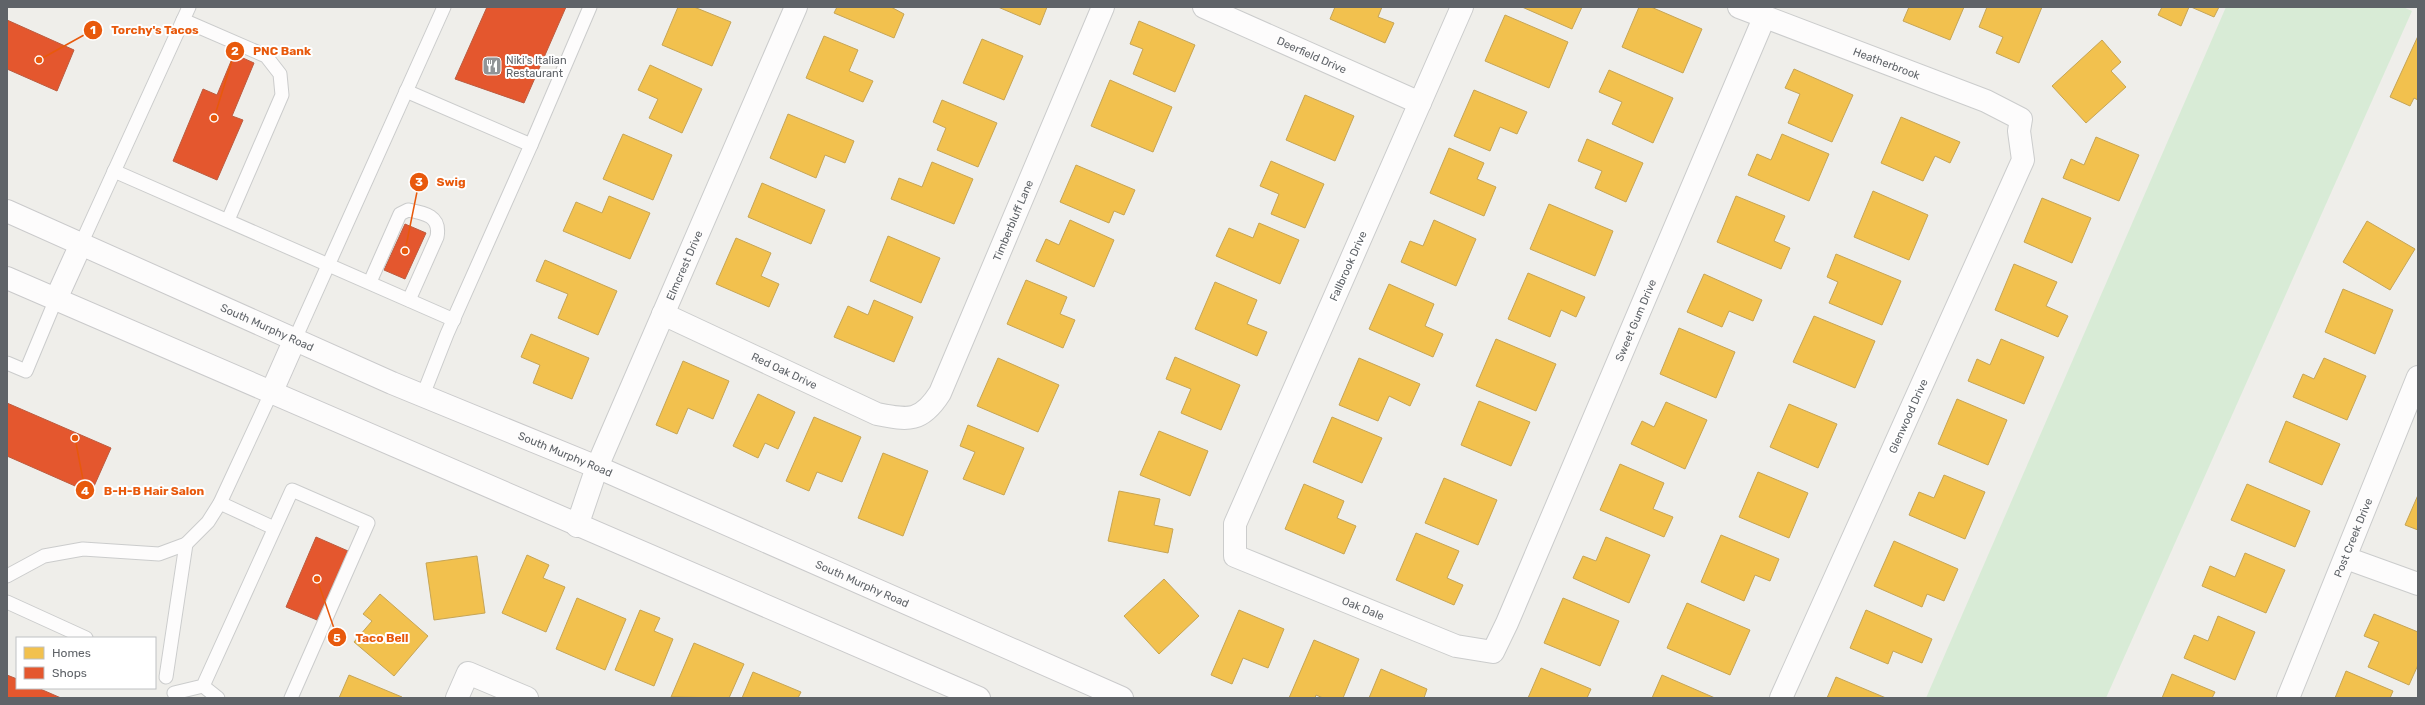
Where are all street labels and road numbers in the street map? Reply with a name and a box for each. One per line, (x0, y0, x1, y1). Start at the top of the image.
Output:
street label: Deerfield Drive (1275, 34, 1348, 77)
street label: Heatherbrook (1851, 45, 1922, 82)
street label: Timberbluff Lane (991, 178, 1036, 263)
street label: Elmcrest Drive (664, 229, 705, 302)
street label: Fallbrook Drive (1327, 229, 1370, 303)
street label: Sweet Gum Drive (1613, 277, 1659, 363)
street label: South Murphy Road (218, 301, 316, 354)
street label: Red Oak Drive (749, 350, 819, 392)
street label: Glenwood Drive (1886, 377, 1931, 455)
street label: South Murphy Road (516, 429, 614, 480)
street label: Post Creek Drive (2332, 496, 2375, 579)
street label: South Murphy Road (813, 558, 911, 610)
street label: Oak Dale (1340, 594, 1386, 623)

